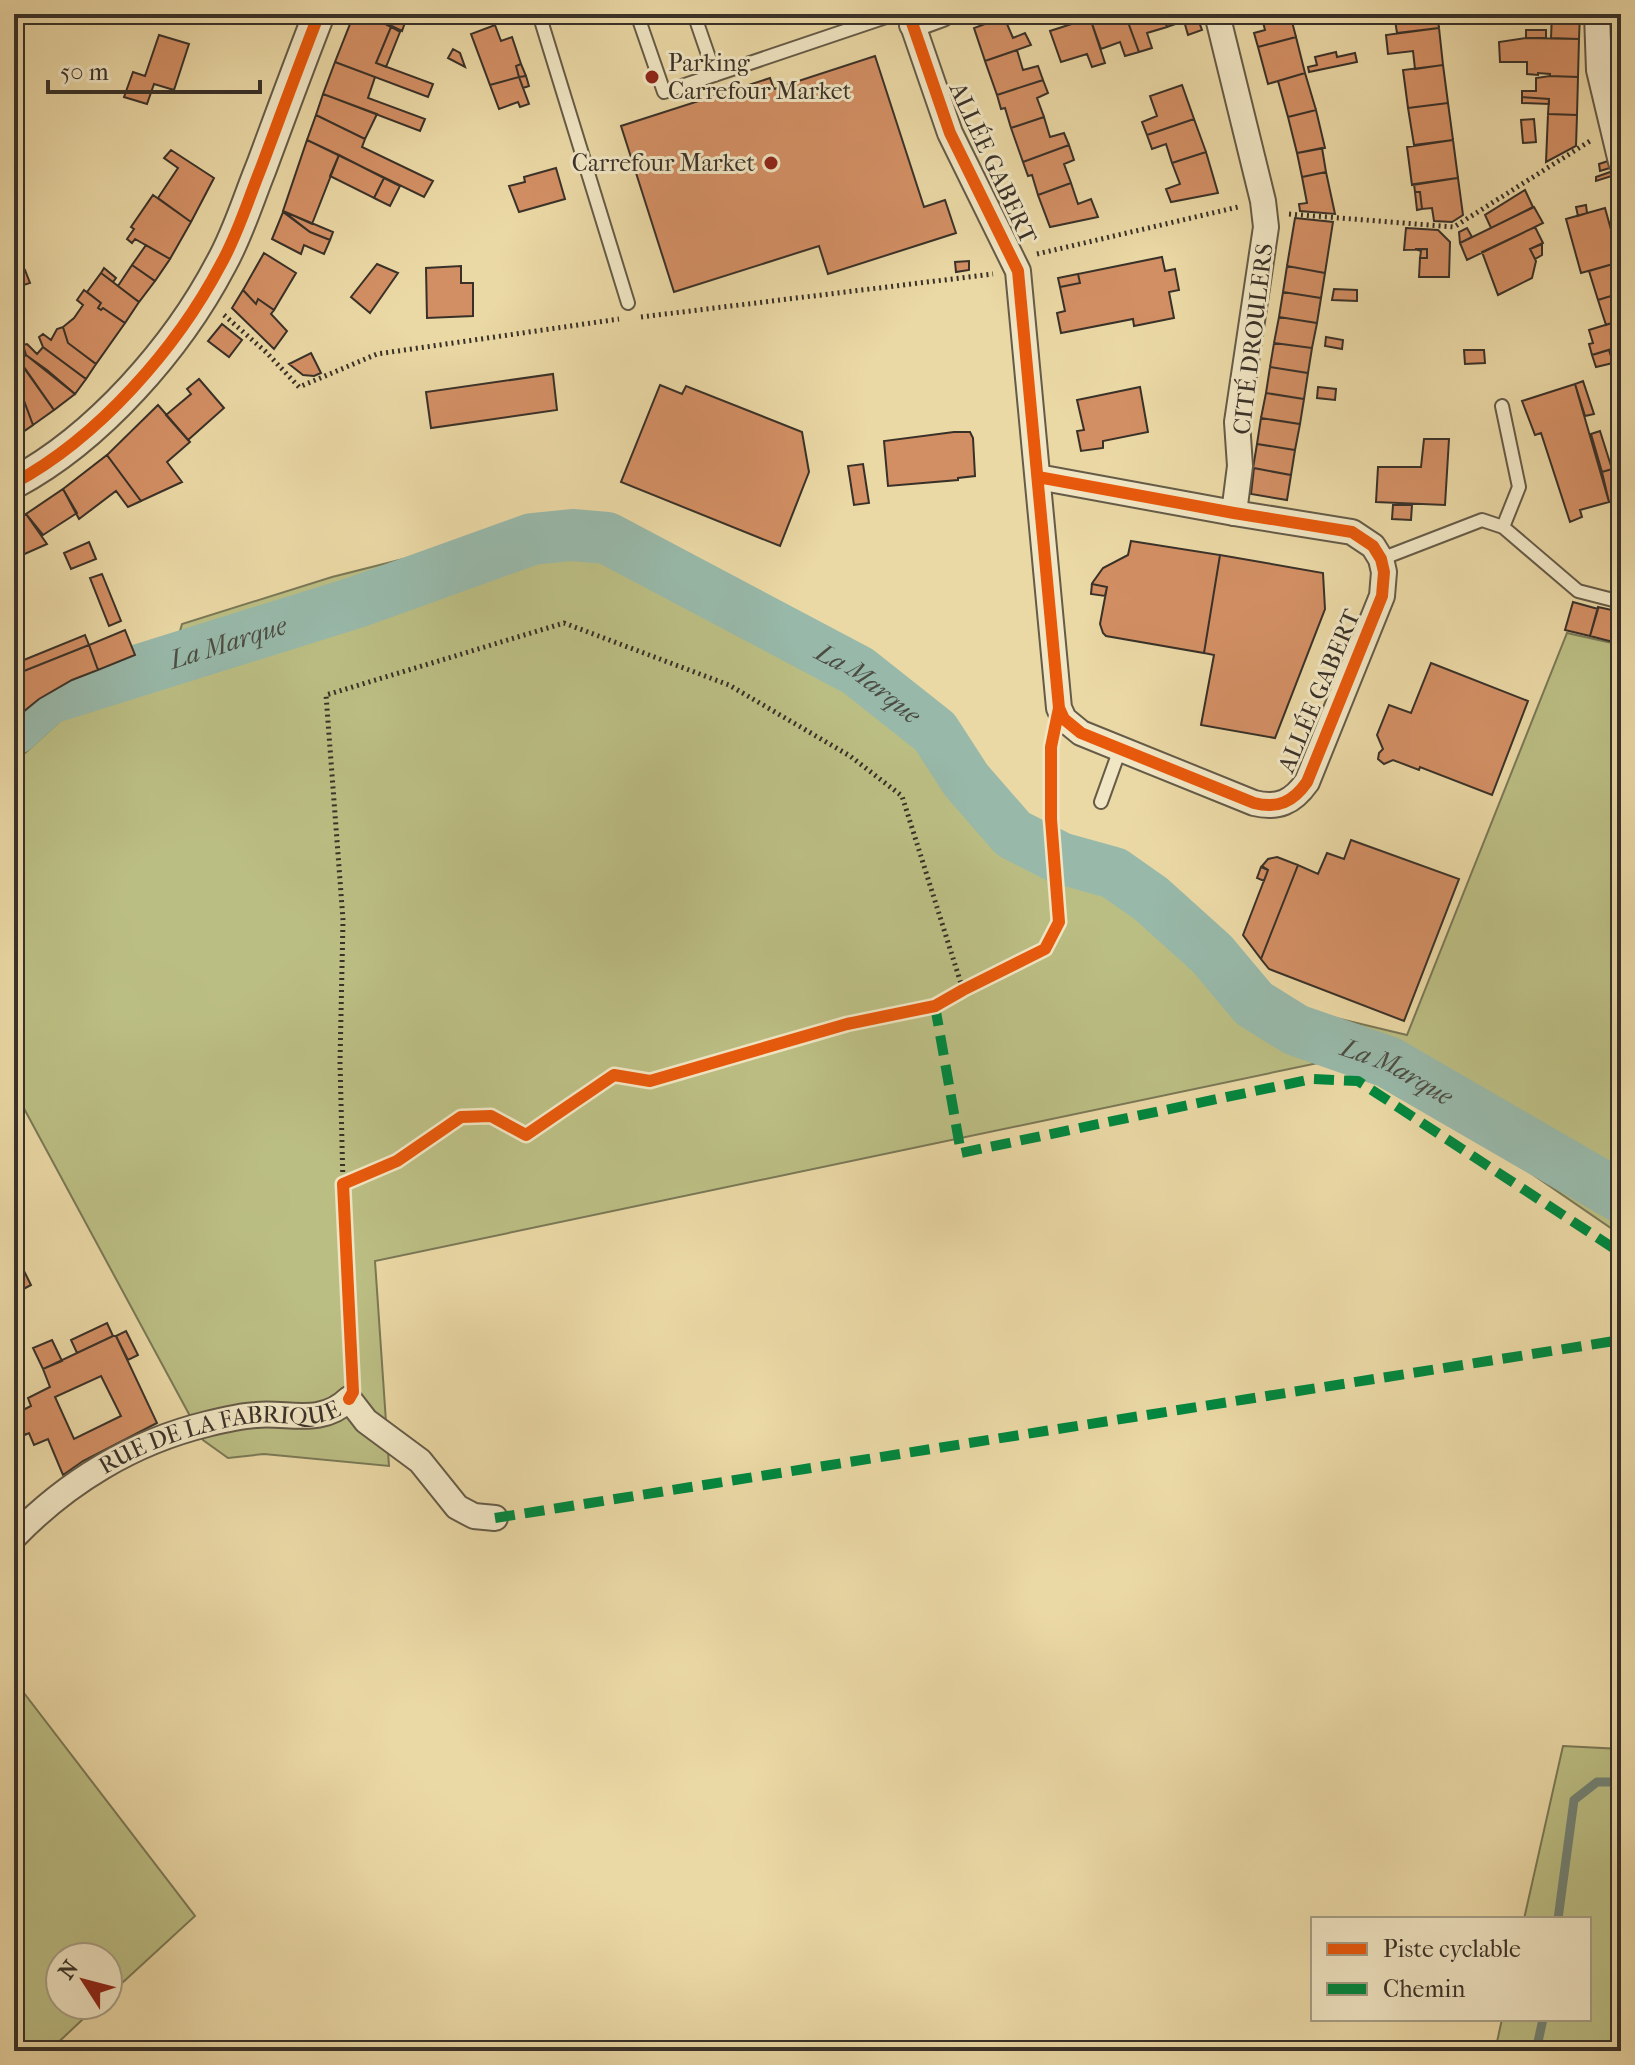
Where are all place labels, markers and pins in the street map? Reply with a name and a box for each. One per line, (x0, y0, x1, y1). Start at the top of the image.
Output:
place label: Parking Carrefour Market (668, 49, 852, 105)
marker: Parking Carrefour Market (643, 68, 661, 86)
place label: Carrefour Market (572, 149, 755, 177)
marker: Carrefour Market (762, 154, 780, 172)

